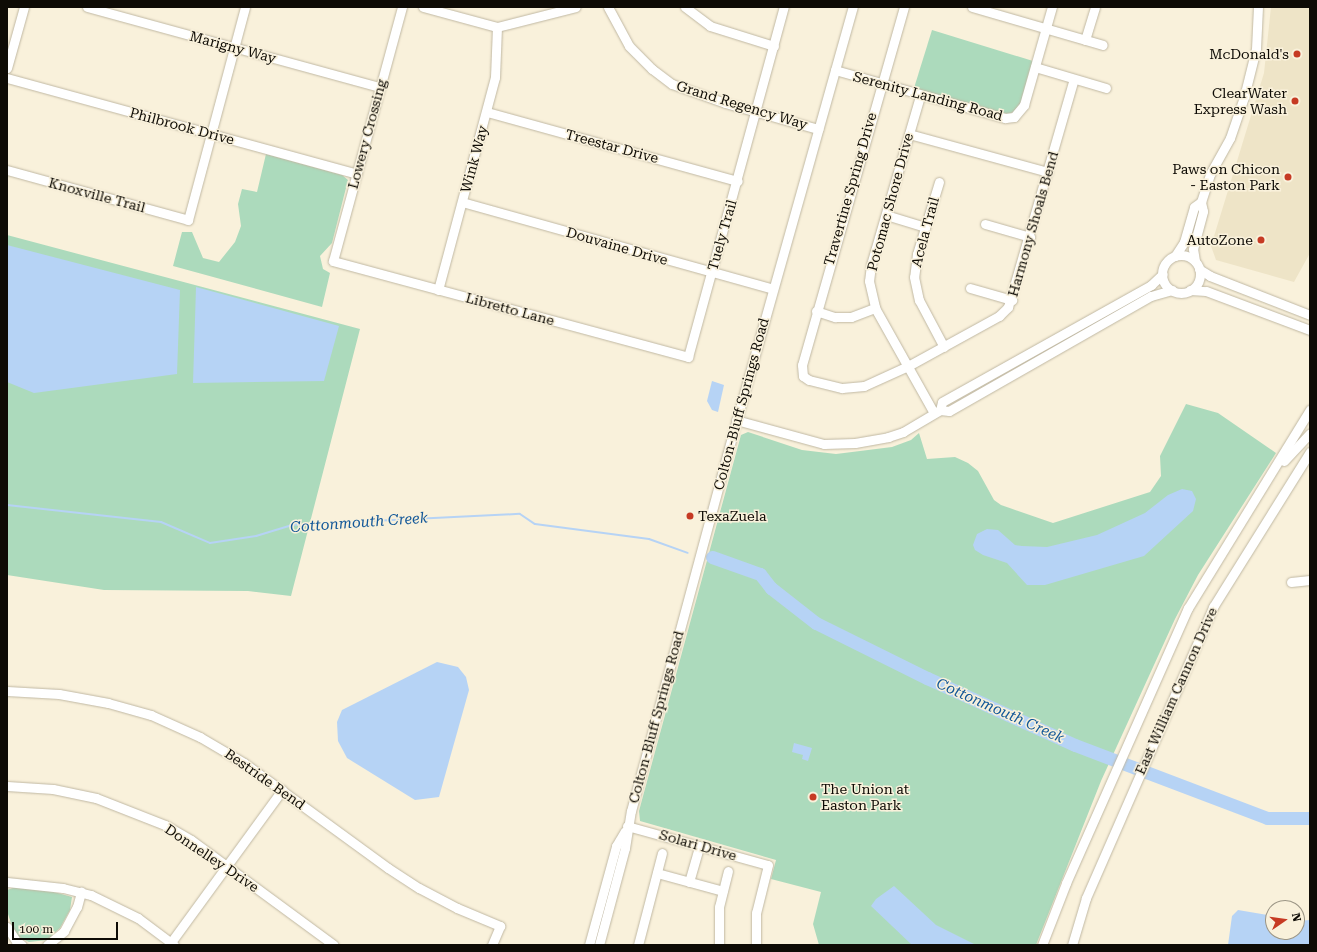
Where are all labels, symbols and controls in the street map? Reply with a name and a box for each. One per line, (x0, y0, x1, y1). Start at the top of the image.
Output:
street label: Marigny Way (188, 27, 278, 67)
place label: McDonald's (1209, 46, 1289, 62)
marker: McDonald's (1292, 49, 1302, 59)
street label: Serenity Landing Road (851, 68, 1005, 124)
street label: Lowery Crossing (344, 77, 390, 191)
street label: Grand Regency Way (675, 77, 809, 133)
place label: ClearWater Express Wash (1194, 85, 1287, 118)
marker: ClearWater Express Wash (1290, 96, 1300, 106)
street label: Philbrook Drive (128, 104, 236, 148)
street label: Travertine Spring Drive (820, 110, 880, 268)
street label: Wink Way (457, 123, 491, 195)
street label: Treestar Drive (564, 126, 660, 166)
street label: Potomac Shore Drive (863, 131, 917, 273)
street label: Harmony Shoals Bend (1004, 149, 1062, 299)
place label: Paws on Chicon - Easton Park (1172, 161, 1280, 194)
marker: Paws on Chicon - Easton Park (1283, 172, 1293, 182)
street label: Knoxville Trail (47, 174, 147, 216)
street label: Acela Trail (908, 195, 942, 269)
street label: Tuely Trail (704, 198, 740, 272)
street label: Douvaine Drive (564, 223, 670, 269)
place label: AutoZone (1187, 232, 1253, 248)
marker: AutoZone (1256, 235, 1266, 245)
street label: Libretto Lane (464, 289, 556, 329)
street label: Colton-Bluff Springs Road (710, 316, 772, 492)
place label: TexaZuela (698, 508, 767, 524)
water label: Cottonmouth Creek (290, 509, 428, 537)
marker: TexaZuela (685, 511, 695, 521)
street label: East William Cannon Drive (1131, 605, 1221, 777)
street label: Colton-Bluff Springs Road (625, 629, 687, 805)
water label: Cottonmouth Creek (933, 675, 1067, 747)
street label: Bestride Bend (221, 745, 309, 813)
place label: The Union at Easton Park (821, 781, 909, 814)
marker: The Union at Easton Park (808, 792, 818, 802)
street label: Donnelley Drive (162, 820, 262, 896)
street label: Solari Drive (657, 826, 739, 864)
north arrow (1265, 900, 1305, 940)
text: N (1289, 912, 1303, 923)
scale bar (14, 914, 120, 940)
text: 100 m (19, 922, 53, 936)

